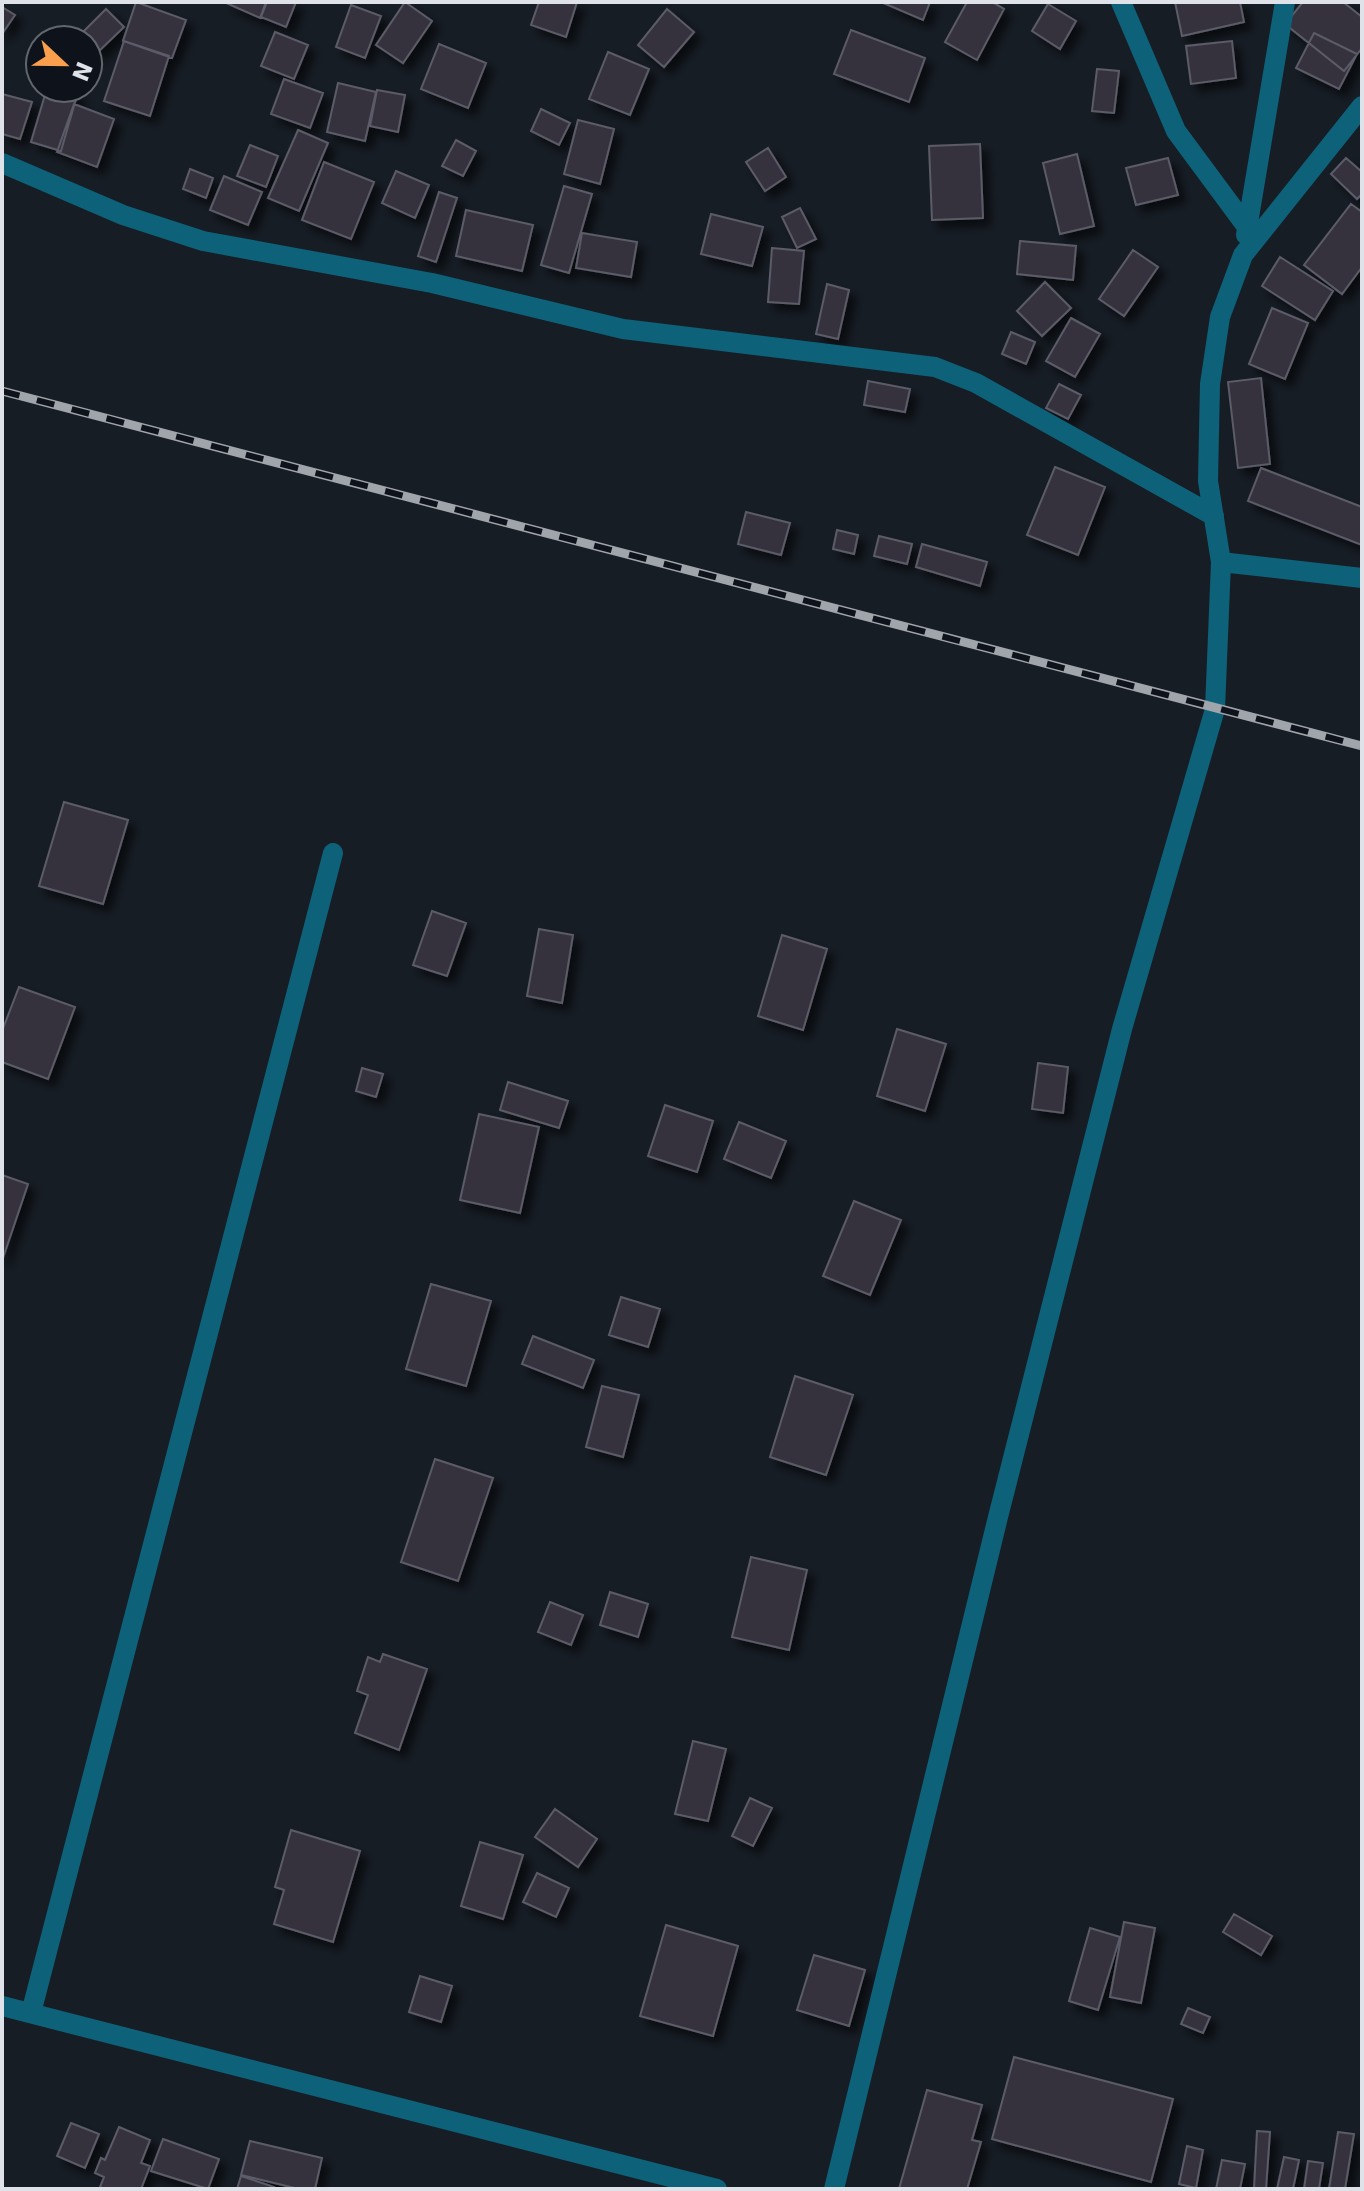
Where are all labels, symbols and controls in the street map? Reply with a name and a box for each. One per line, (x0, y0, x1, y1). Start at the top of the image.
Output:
north arrow (24, 24, 104, 104)
text: N (67, 58, 97, 85)

